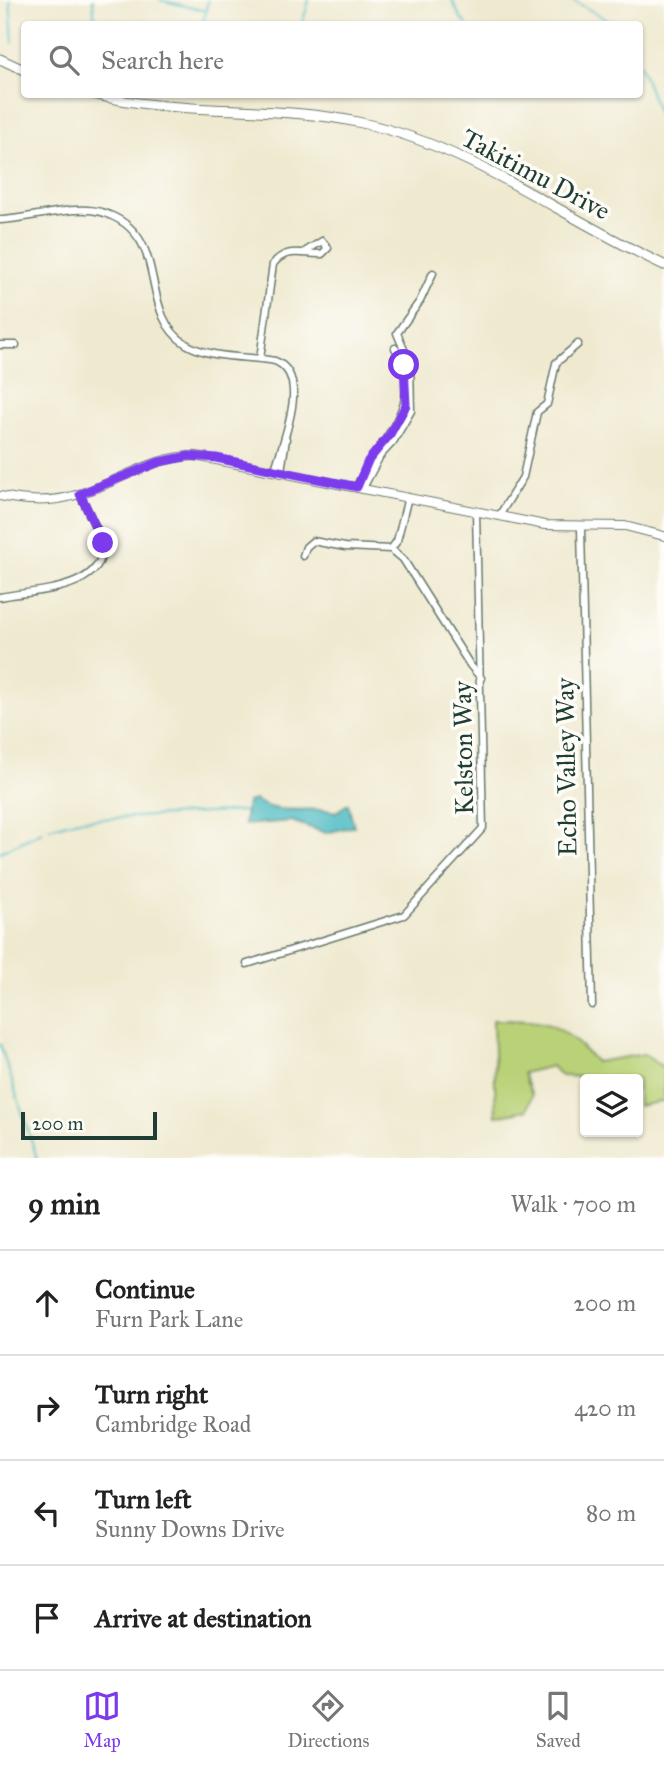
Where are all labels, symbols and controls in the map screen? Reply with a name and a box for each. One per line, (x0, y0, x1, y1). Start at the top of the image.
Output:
search box (21, 21, 643, 98)
icon: search (45, 41, 83, 79)
text: Search here (101, 44, 224, 76)
street label: Takitimu Drive (456, 121, 616, 227)
route start (388, 349, 419, 380)
route end (87, 527, 118, 558)
street label: Echo Valley Way (548, 677, 584, 857)
street label: Kelston Way (446, 680, 480, 815)
map controls (580, 1074, 643, 1137)
button: layers (580, 1074, 643, 1137)
scale bar (21, 1109, 158, 1141)
text: 200 m (32, 1112, 84, 1135)
text: 9 min (28, 1186, 100, 1222)
text: Walk · 700 m (510, 1190, 636, 1218)
text: Continue (95, 1273, 195, 1305)
icon: ahead (28, 1284, 66, 1322)
text: 200 m (574, 1289, 636, 1317)
text: Furn Park Lane (95, 1305, 243, 1333)
text: Turn right (95, 1378, 208, 1410)
icon: right (28, 1389, 66, 1427)
text: 420 m (574, 1394, 636, 1422)
text: Cambridge Road (95, 1410, 251, 1438)
text: Turn left (95, 1483, 191, 1515)
icon: left (28, 1494, 66, 1532)
text: 80 m (586, 1499, 636, 1527)
text: Sunny Downs Drive (95, 1515, 285, 1543)
icon: arrive (28, 1599, 66, 1637)
text: Arrive at destination (95, 1602, 312, 1634)
tab: Map (83, 1687, 121, 1752)
tab: Directions (287, 1687, 369, 1752)
tab: Saved (536, 1687, 581, 1752)

